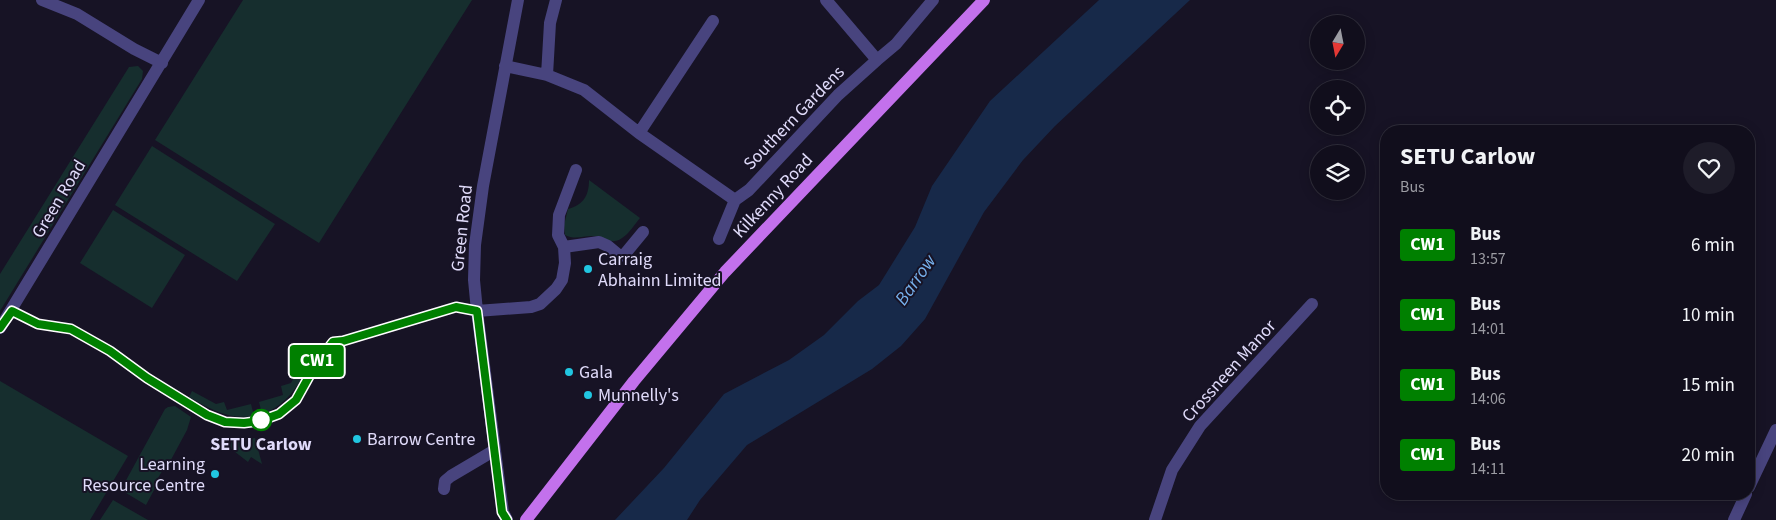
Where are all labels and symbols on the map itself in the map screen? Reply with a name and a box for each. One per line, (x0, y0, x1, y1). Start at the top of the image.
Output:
north arrow (1310, 15, 1365, 70)
street label: Southern Gardens (738, 60, 850, 176)
street label: Kilkenny Road (727, 148, 819, 244)
street label: Green Road (26, 155, 92, 243)
street label: Green Road (445, 183, 479, 273)
place label: Carraig Abhainn Limited (598, 247, 722, 293)
water label: Barrow (889, 249, 944, 311)
marker: Carraig Abhainn Limited (582, 263, 594, 275)
street label: Crossneen Manor (1176, 314, 1282, 428)
line badge: CW1 (288, 345, 346, 377)
place label: Gala (579, 360, 613, 385)
marker: Gala (563, 366, 575, 378)
place label: Munnelly's (598, 383, 679, 408)
marker: Munnelly's (582, 389, 594, 401)
marker: SETU Carlow (250, 409, 272, 431)
place label: Barrow Centre (367, 427, 475, 452)
place label: SETU Carlow (210, 432, 312, 457)
marker: Barrow Centre (351, 433, 363, 445)
place label: Learning Resource Centre (82, 452, 205, 498)
marker: Learning Resource Centre (209, 468, 221, 480)

